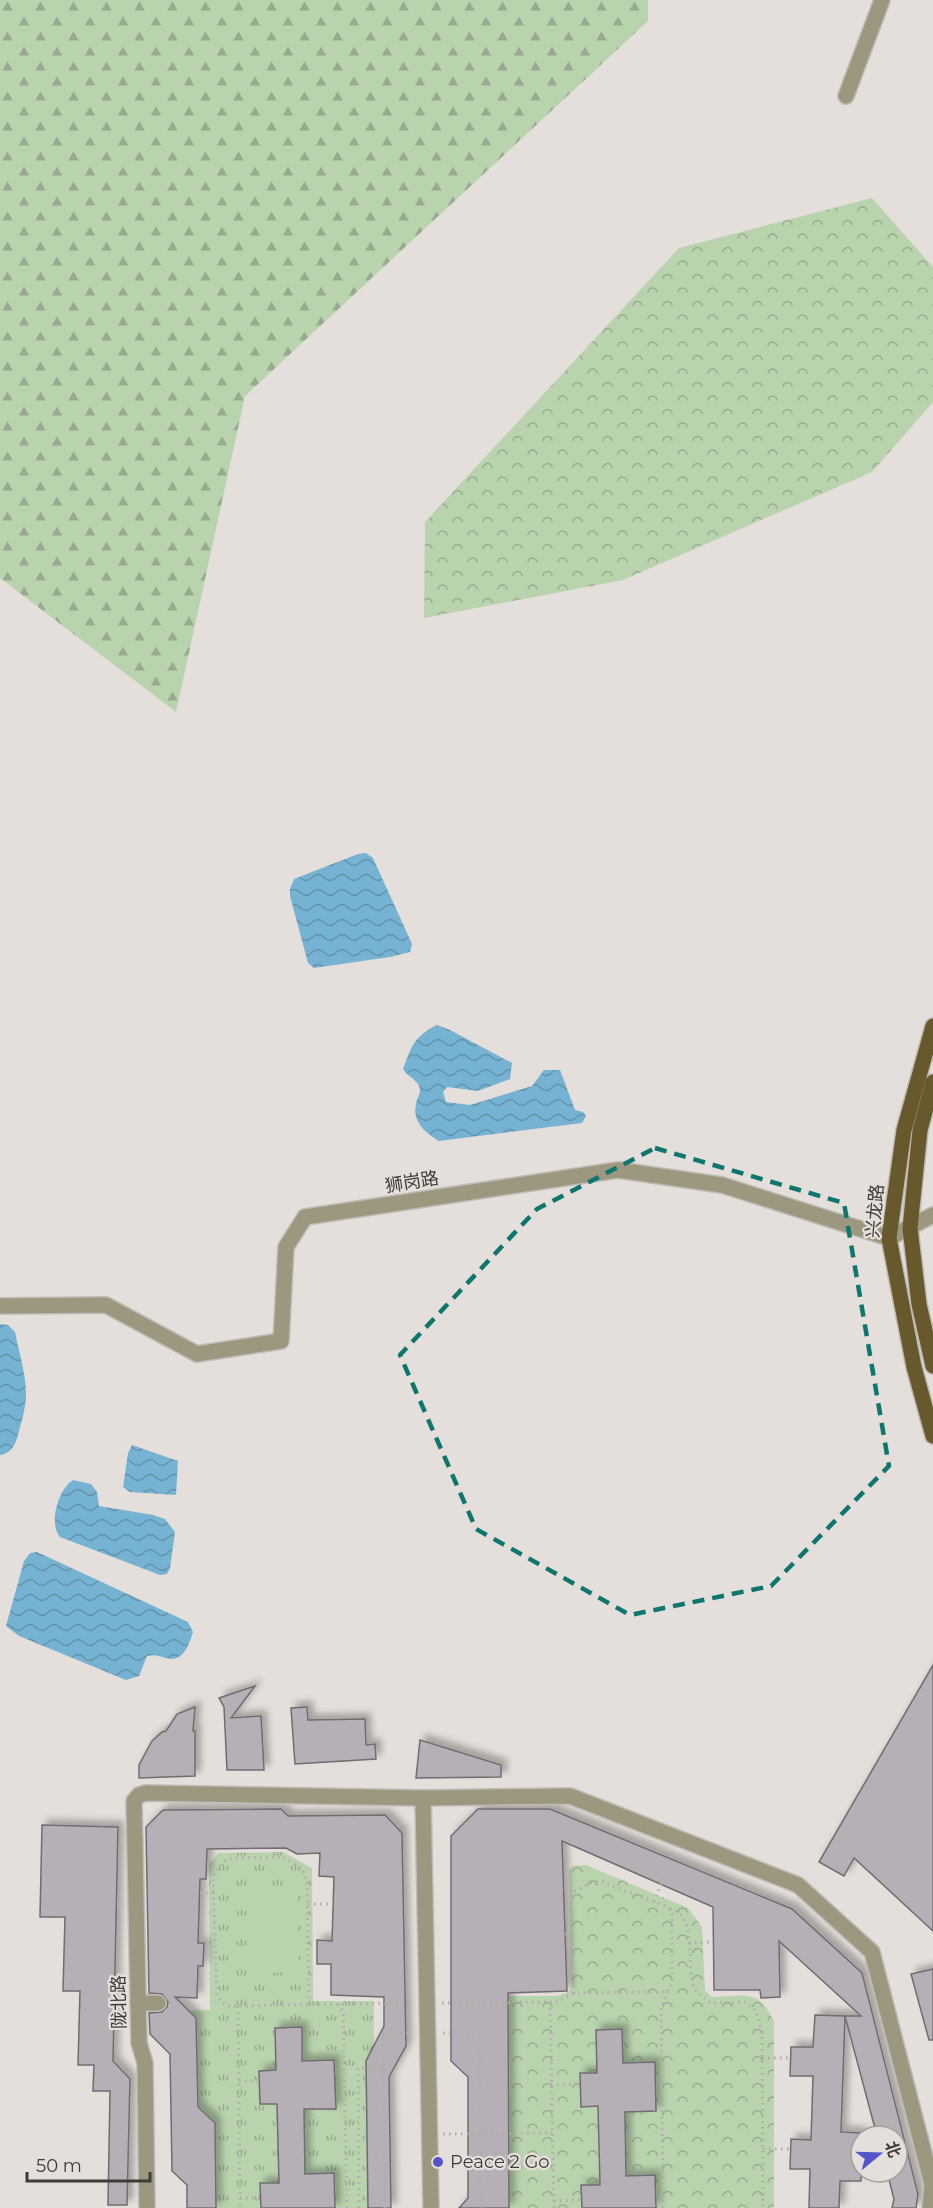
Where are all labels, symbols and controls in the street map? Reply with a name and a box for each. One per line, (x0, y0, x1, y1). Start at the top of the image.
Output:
street label: 狮岗路 (384, 1167, 440, 1197)
street label: 兴龙路 (862, 1183, 888, 1239)
street label: 陇北路 (108, 1975, 130, 2029)
north arrow (849, 2124, 909, 2184)
text: 北 (881, 2139, 904, 2160)
scale bar (27, 2145, 150, 2183)
place label: Peace 2 Go (450, 2151, 550, 2173)
text: 50 m (36, 2155, 82, 2177)
marker: Peace 2 Go (431, 2155, 445, 2169)

